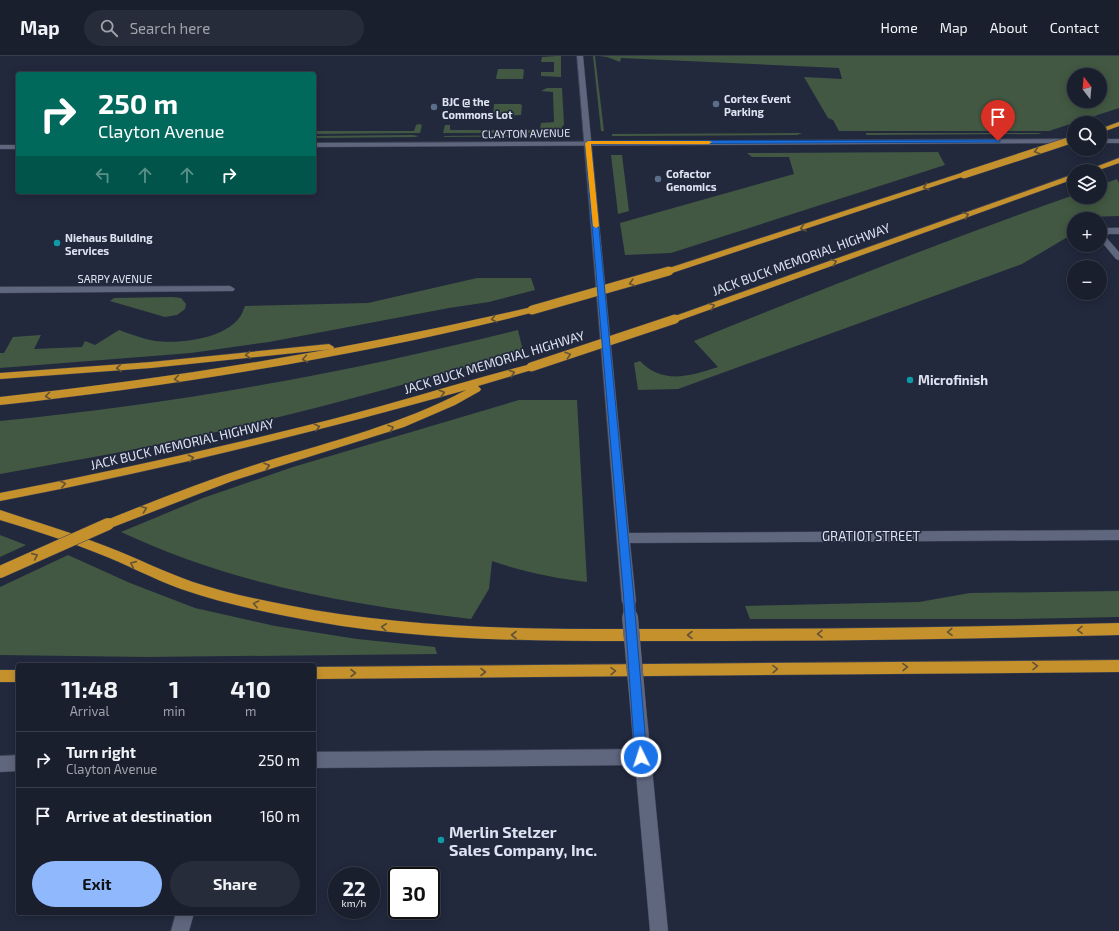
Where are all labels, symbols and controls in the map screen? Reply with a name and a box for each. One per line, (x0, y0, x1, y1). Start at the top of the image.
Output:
search box (84, 10, 364, 46)
text: Map (20, 16, 60, 39)
icon: search (98, 17, 120, 39)
text: Search here (130, 19, 210, 37)
text: Home (881, 19, 918, 36)
text: Map (940, 19, 968, 36)
text: About (990, 19, 1028, 36)
text: Contact (1050, 19, 1099, 36)
north arrow (1067, 68, 1107, 108)
map controls (1067, 68, 1107, 300)
text: 250 m (98, 86, 178, 120)
icon: right (32, 88, 84, 140)
place label: Cortex Event Parking (724, 92, 791, 118)
place label: BJC @ the Commons Lot (442, 95, 513, 121)
marker: Cortex Event Parking (711, 99, 721, 109)
pin (981, 100, 1015, 141)
marker: BJC @ the Commons Lot (429, 102, 439, 112)
icon: arrive (987, 106, 1009, 128)
button: search (1067, 116, 1107, 156)
text: Clayton Avenue (98, 120, 224, 142)
street label: CLAYTON AVENUE (482, 126, 570, 140)
one-way arrow (1034, 146, 1041, 155)
icon: left (92, 164, 114, 186)
icon: ahead (134, 164, 156, 186)
icon: ahead (176, 164, 198, 186)
icon: right (218, 164, 240, 186)
button: layers (1067, 164, 1107, 204)
place label: Cofactor Genomics (666, 167, 717, 193)
marker: Cofactor Genomics (653, 174, 663, 184)
one-way arrow (923, 182, 930, 191)
one-way arrow (962, 211, 969, 219)
button: + (1067, 212, 1107, 252)
street label: JACK BUCK MEMORIAL HIGHWAY (710, 219, 893, 299)
one-way arrow (800, 223, 807, 231)
place label: Niehaus Building Services (65, 231, 153, 257)
marker: Niehaus Building Services (52, 238, 62, 248)
one-way arrow (830, 258, 837, 267)
button: − (1067, 260, 1107, 300)
street label: SARPY AVENUE (77, 272, 153, 285)
one-way arrow (628, 278, 635, 287)
one-way arrow (708, 302, 715, 311)
one-way arrow (491, 314, 497, 322)
street label: JACK BUCK MEMORIAL HIGHWAY (402, 327, 587, 397)
one-way arrow (245, 350, 251, 359)
one-way arrow (564, 351, 571, 360)
one-way arrow (302, 354, 308, 362)
one-way arrow (116, 363, 122, 372)
one-way arrow (508, 369, 515, 378)
place label: Microfinish (918, 372, 988, 388)
one-way arrow (174, 374, 180, 383)
marker: Microfinish (905, 375, 915, 385)
one-way arrow (439, 389, 446, 398)
one-way arrow (45, 391, 51, 400)
street label: JACK BUCK MEMORIAL HIGHWAY (88, 415, 276, 473)
one-way arrow (314, 423, 320, 431)
one-way arrow (387, 424, 394, 433)
one-way arrow (187, 454, 194, 462)
one-way arrow (263, 462, 270, 471)
one-way arrow (60, 481, 66, 489)
one-way arrow (141, 506, 148, 514)
street label: GRATIOT STREET (822, 528, 921, 544)
one-way arrow (32, 552, 39, 560)
one-way arrow (129, 561, 137, 569)
one-way arrow (253, 601, 259, 609)
one-way arrow (381, 623, 387, 632)
one-way arrow (1077, 626, 1083, 634)
one-way arrow (947, 628, 953, 636)
one-way arrow (817, 630, 823, 638)
one-way arrow (511, 631, 517, 639)
one-way arrow (687, 631, 693, 639)
one-way arrow (1032, 662, 1038, 670)
one-way arrow (902, 663, 908, 671)
one-way arrow (772, 665, 778, 673)
one-way arrow (610, 666, 616, 675)
one-way arrow (480, 668, 486, 676)
one-way arrow (350, 669, 356, 677)
text: 11:48 (61, 674, 118, 703)
text: 1 (169, 674, 179, 703)
text: 410 (230, 674, 271, 703)
text: Arrival (70, 703, 109, 719)
text: min (163, 703, 185, 719)
text: m (245, 703, 256, 719)
position arrow (620, 736, 662, 778)
text: Turn right (66, 743, 136, 761)
icon: right (32, 749, 54, 771)
text: 250 m (258, 751, 300, 769)
text: Clayton Avenue (66, 761, 157, 777)
icon: arrive (32, 805, 54, 827)
text: Arrive at destination (66, 807, 212, 825)
text: 160 m (260, 807, 300, 825)
place label: Merlin Stelzer Sales Company, Inc. (449, 822, 597, 860)
marker: Merlin Stelzer Sales Company, Inc. (436, 835, 446, 845)
button: Exit (32, 861, 162, 907)
button: Share (170, 861, 300, 907)
speed limit sign: 30 (388, 867, 440, 919)
text: 22 (342, 876, 366, 900)
text: km/h (342, 897, 366, 909)

